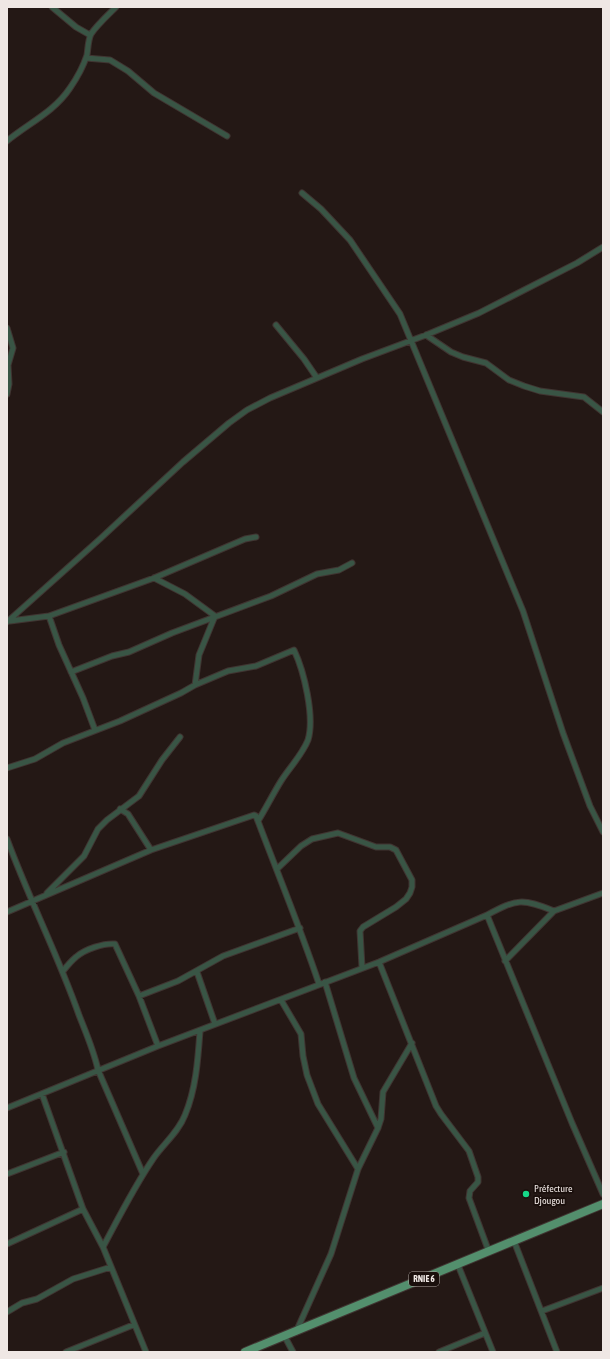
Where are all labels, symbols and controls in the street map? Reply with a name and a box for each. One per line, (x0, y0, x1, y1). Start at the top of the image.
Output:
place label: Préfecture Djougou (534, 1183, 573, 1206)
marker: Préfecture Djougou (521, 1189, 531, 1199)
road number: RNIE 6 (409, 1272, 439, 1286)

